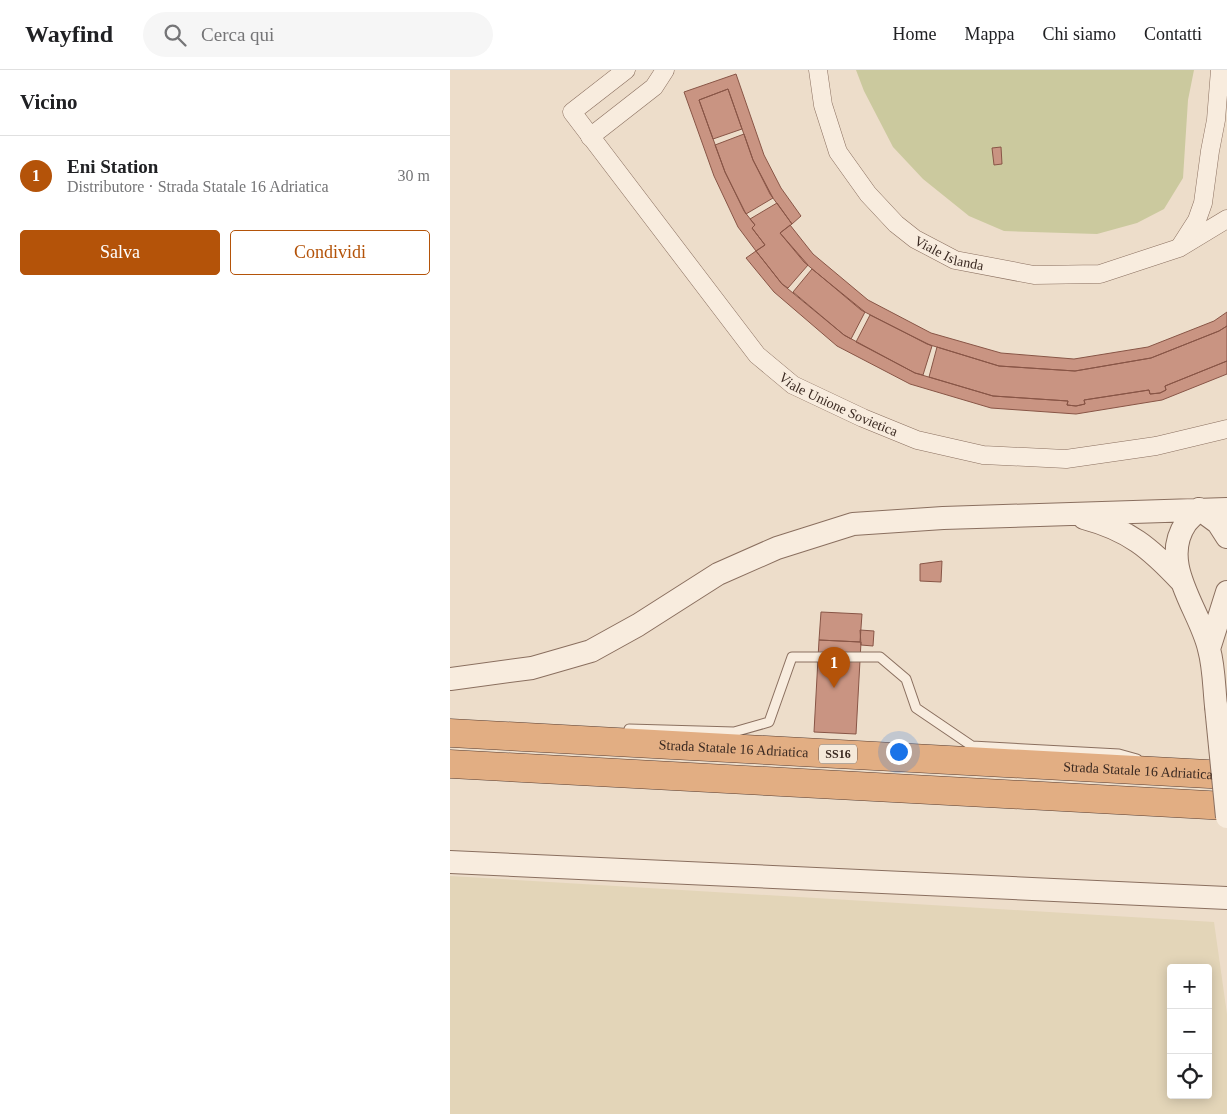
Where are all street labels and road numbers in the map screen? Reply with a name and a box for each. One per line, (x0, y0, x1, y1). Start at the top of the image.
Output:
street label: Viale Islanda (912, 233, 986, 273)
street label: Viale Unione Sovietica (776, 369, 901, 439)
street label: Strada Statale 16 Adriatica (658, 737, 810, 760)
road number: SS16 (819, 744, 857, 764)
street label: Strada Statale 16 Adriatica (1063, 759, 1214, 782)

